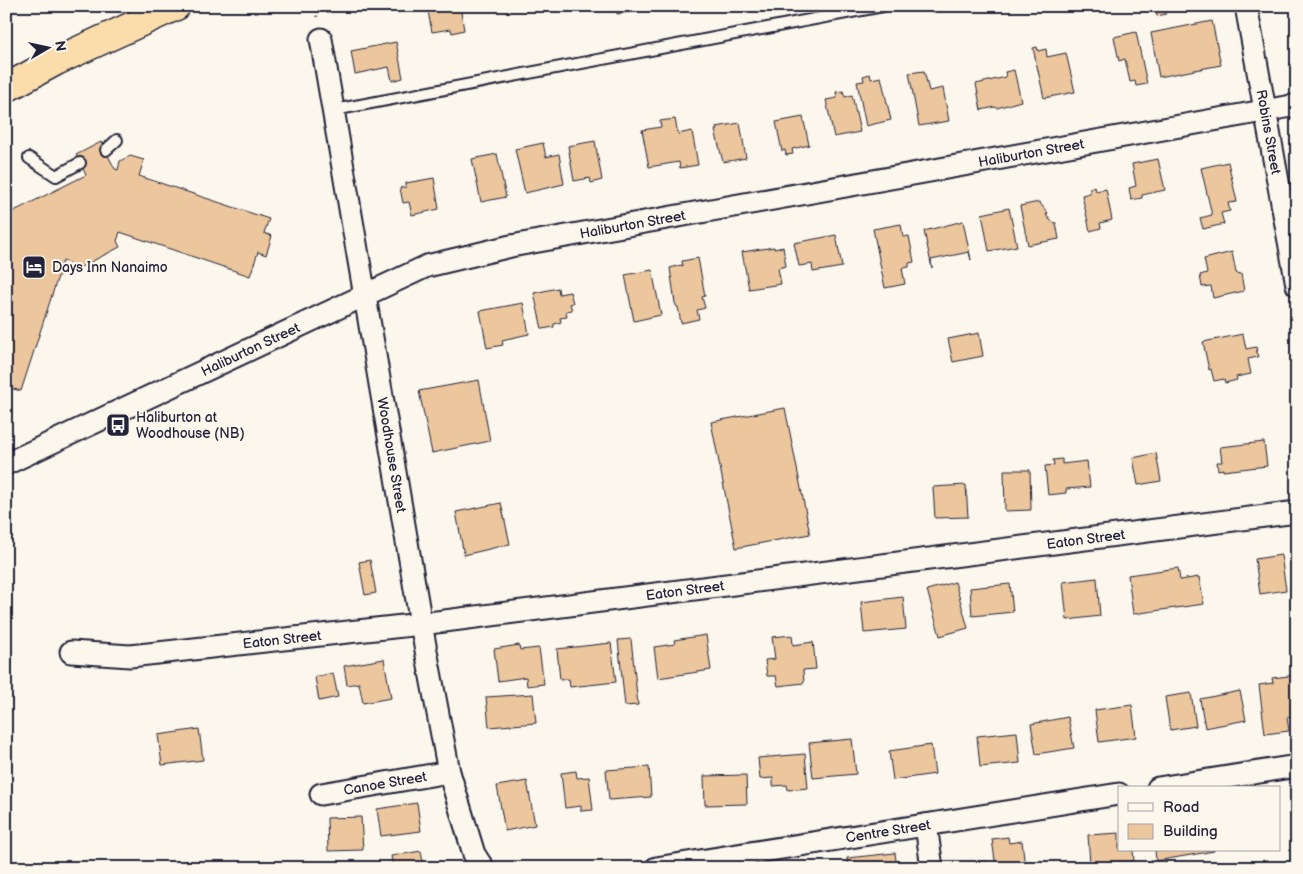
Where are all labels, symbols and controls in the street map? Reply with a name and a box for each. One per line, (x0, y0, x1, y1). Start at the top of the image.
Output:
north arrow (22, 22, 72, 72)
text: N (51, 40, 70, 53)
street label: Robins Street (1253, 88, 1285, 176)
street label: Haliburton Street (977, 135, 1086, 171)
street label: Haliburton Street (578, 206, 687, 242)
hotel icon: Days Inn Nanaimo (21, 254, 47, 280)
place label: Days Inn Nanaimo (52, 259, 168, 276)
street label: Haliburton Street (198, 318, 303, 380)
street label: Woodhouse Street (374, 396, 410, 515)
place label: Haliburton at Woodhouse (NB) (136, 409, 245, 442)
bus stop icon: Haliburton at Woodhouse (NB) (105, 412, 131, 438)
street label: Eaton Street (1045, 525, 1127, 552)
street label: Eaton Street (645, 577, 726, 604)
street label: Eaton Street (242, 626, 323, 652)
street label: Canoe Street (342, 767, 429, 798)
legend (1118, 786, 1280, 852)
text: Road (1163, 798, 1199, 817)
street label: Centre Street (844, 816, 932, 846)
text: Building (1163, 822, 1218, 841)

